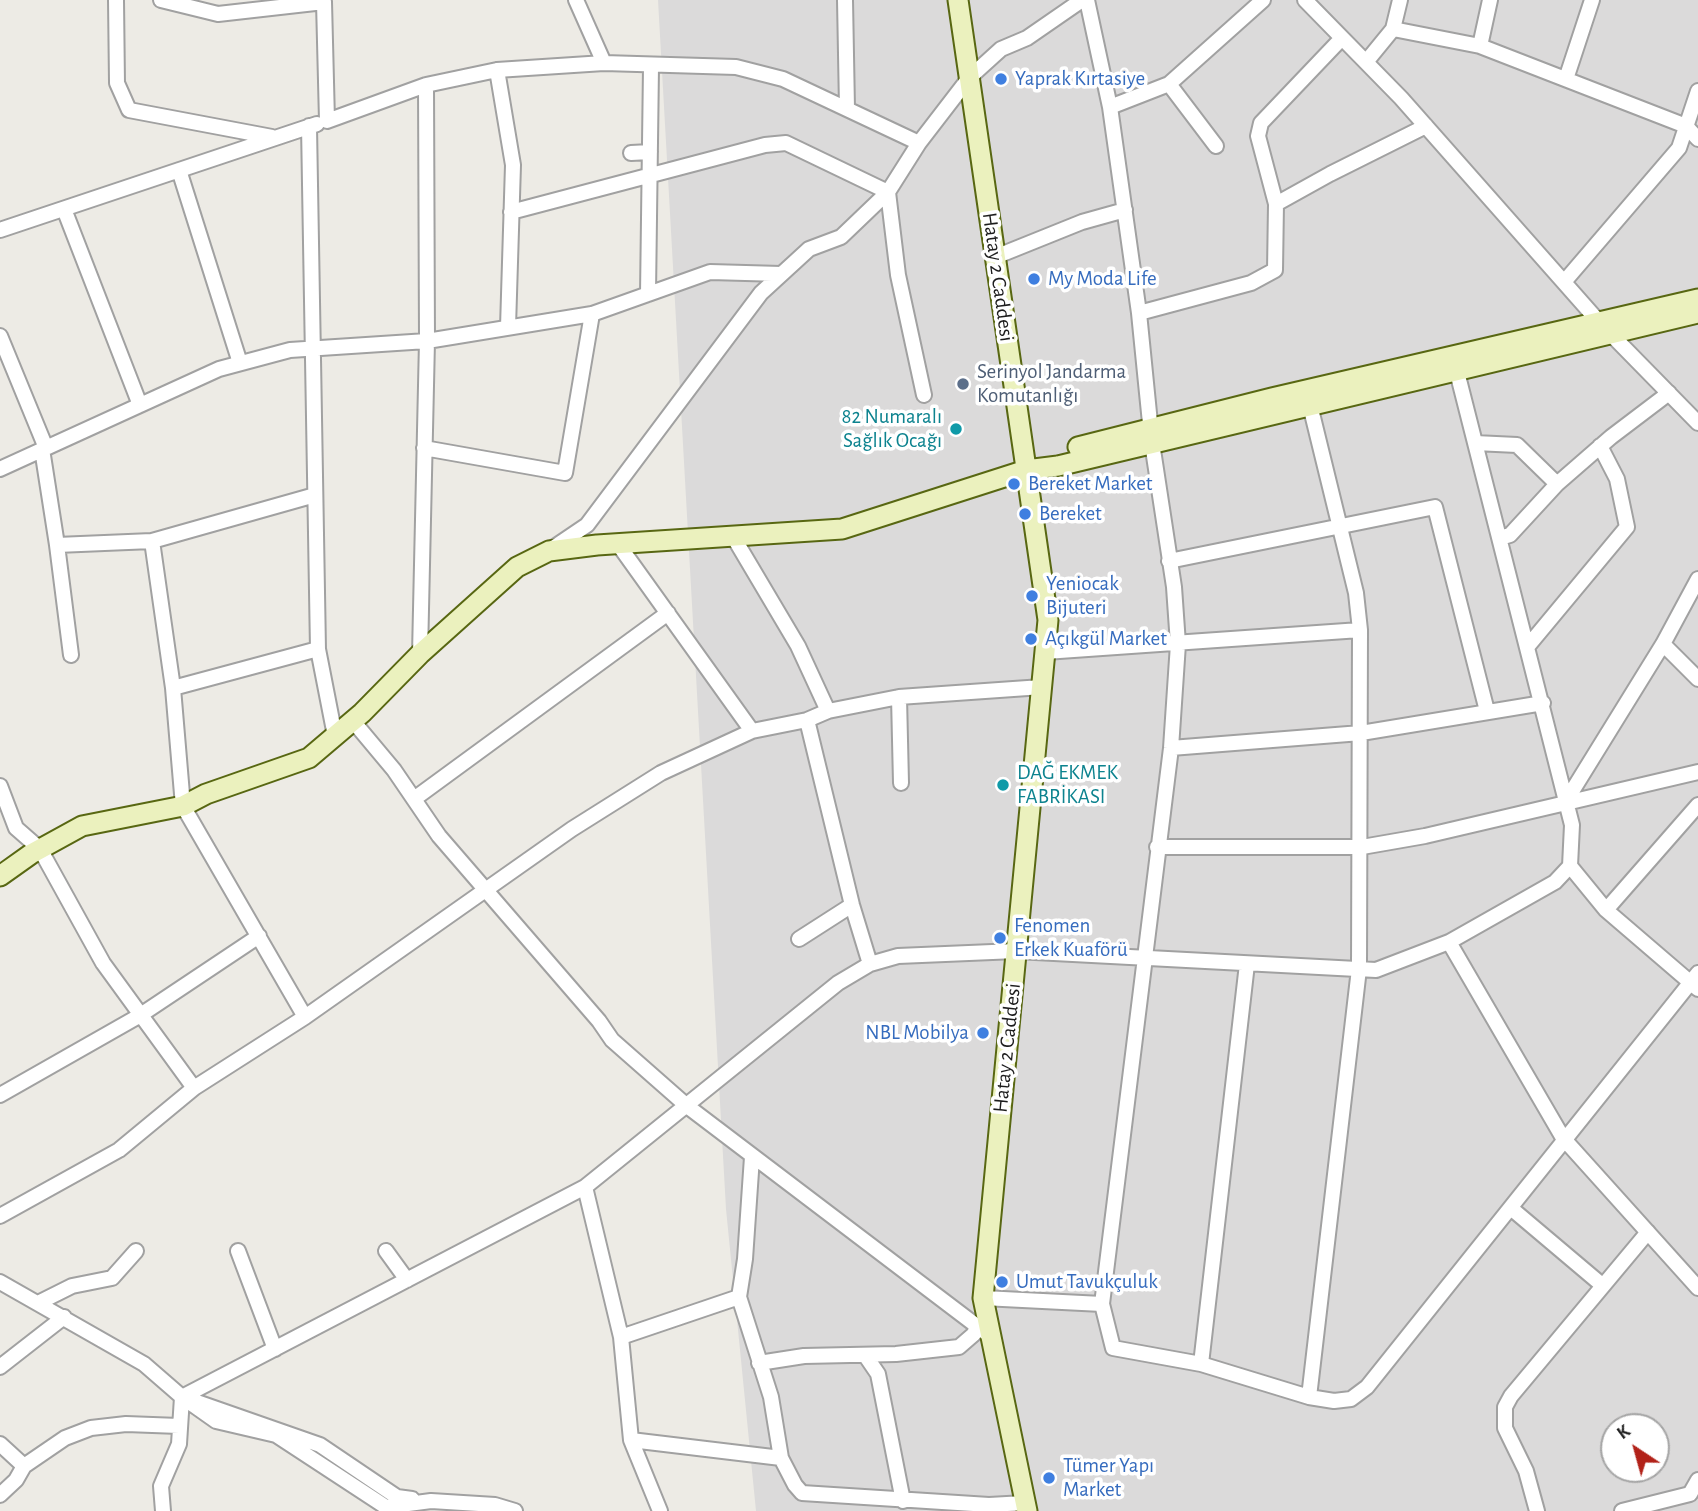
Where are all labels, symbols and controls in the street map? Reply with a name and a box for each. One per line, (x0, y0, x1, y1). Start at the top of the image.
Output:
place label: Yaprak Kırtasiye (1015, 66, 1145, 92)
marker: Yaprak Kırtasiye (993, 71, 1009, 87)
street label: Hatay 2 Caddesi (976, 211, 1020, 343)
place label: My Moda Life (1048, 266, 1157, 292)
marker: My Moda Life (1026, 271, 1042, 287)
place label: Serinyol Jandarma Komutanlığı (977, 359, 1126, 409)
marker: Serinyol Jandarma Komutanlığı (955, 376, 971, 392)
place label: 82 Numaralı Sağlık Ocağı (842, 404, 942, 454)
marker: 82 Numaralı Sağlık Ocağı (948, 421, 964, 437)
place label: Bereket Market (1028, 471, 1153, 497)
marker: Bereket Market (1006, 476, 1022, 492)
place label: Bereket (1039, 501, 1102, 527)
marker: Bereket (1017, 506, 1033, 522)
place label: Yeniocak Bijuteri (1046, 571, 1119, 621)
marker: Yeniocak Bijuteri (1024, 588, 1040, 604)
place label: Açıkgül Market (1045, 626, 1167, 652)
marker: Açıkgül Market (1023, 631, 1039, 647)
place label: DAĞ EKMEK FABRİKASI (1017, 760, 1118, 810)
marker: DAĞ EKMEK FABRİKASI (995, 777, 1011, 793)
place label: Fenomen Erkek Kuaförü (1014, 913, 1128, 963)
marker: Fenomen Erkek Kuaförü (992, 930, 1008, 946)
street label: Hatay 2 Caddesi (988, 982, 1026, 1114)
place label: NBL Mobilya (865, 1020, 969, 1046)
marker: NBL Mobilya (975, 1025, 991, 1041)
place label: Umut Tavukçuluk (1016, 1269, 1158, 1295)
marker: Umut Tavukçuluk (994, 1274, 1010, 1290)
north arrow (1600, 1413, 1670, 1483)
text: K (1613, 1421, 1634, 1443)
place label: Tümer Yapı Market (1063, 1453, 1154, 1503)
marker: Tümer Yapı Market (1041, 1470, 1057, 1486)

